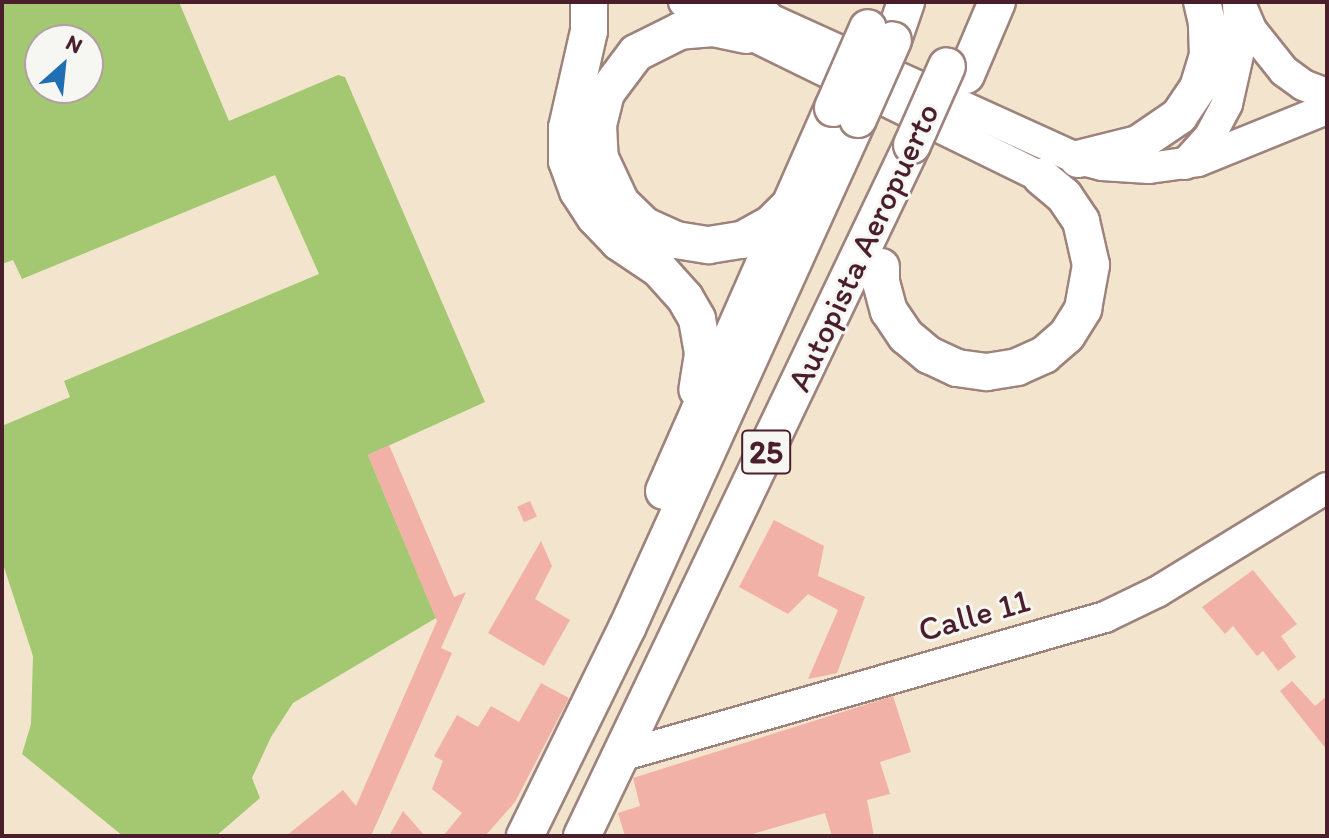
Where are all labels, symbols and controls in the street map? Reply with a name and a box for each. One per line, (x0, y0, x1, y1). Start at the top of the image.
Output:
north arrow (24, 24, 104, 104)
text: N (61, 29, 87, 59)
street label: Autopista Aeropuerto (778, 96, 948, 398)
road number: 25 (740, 424, 792, 480)
street label: Calle 11 (914, 580, 1034, 650)

